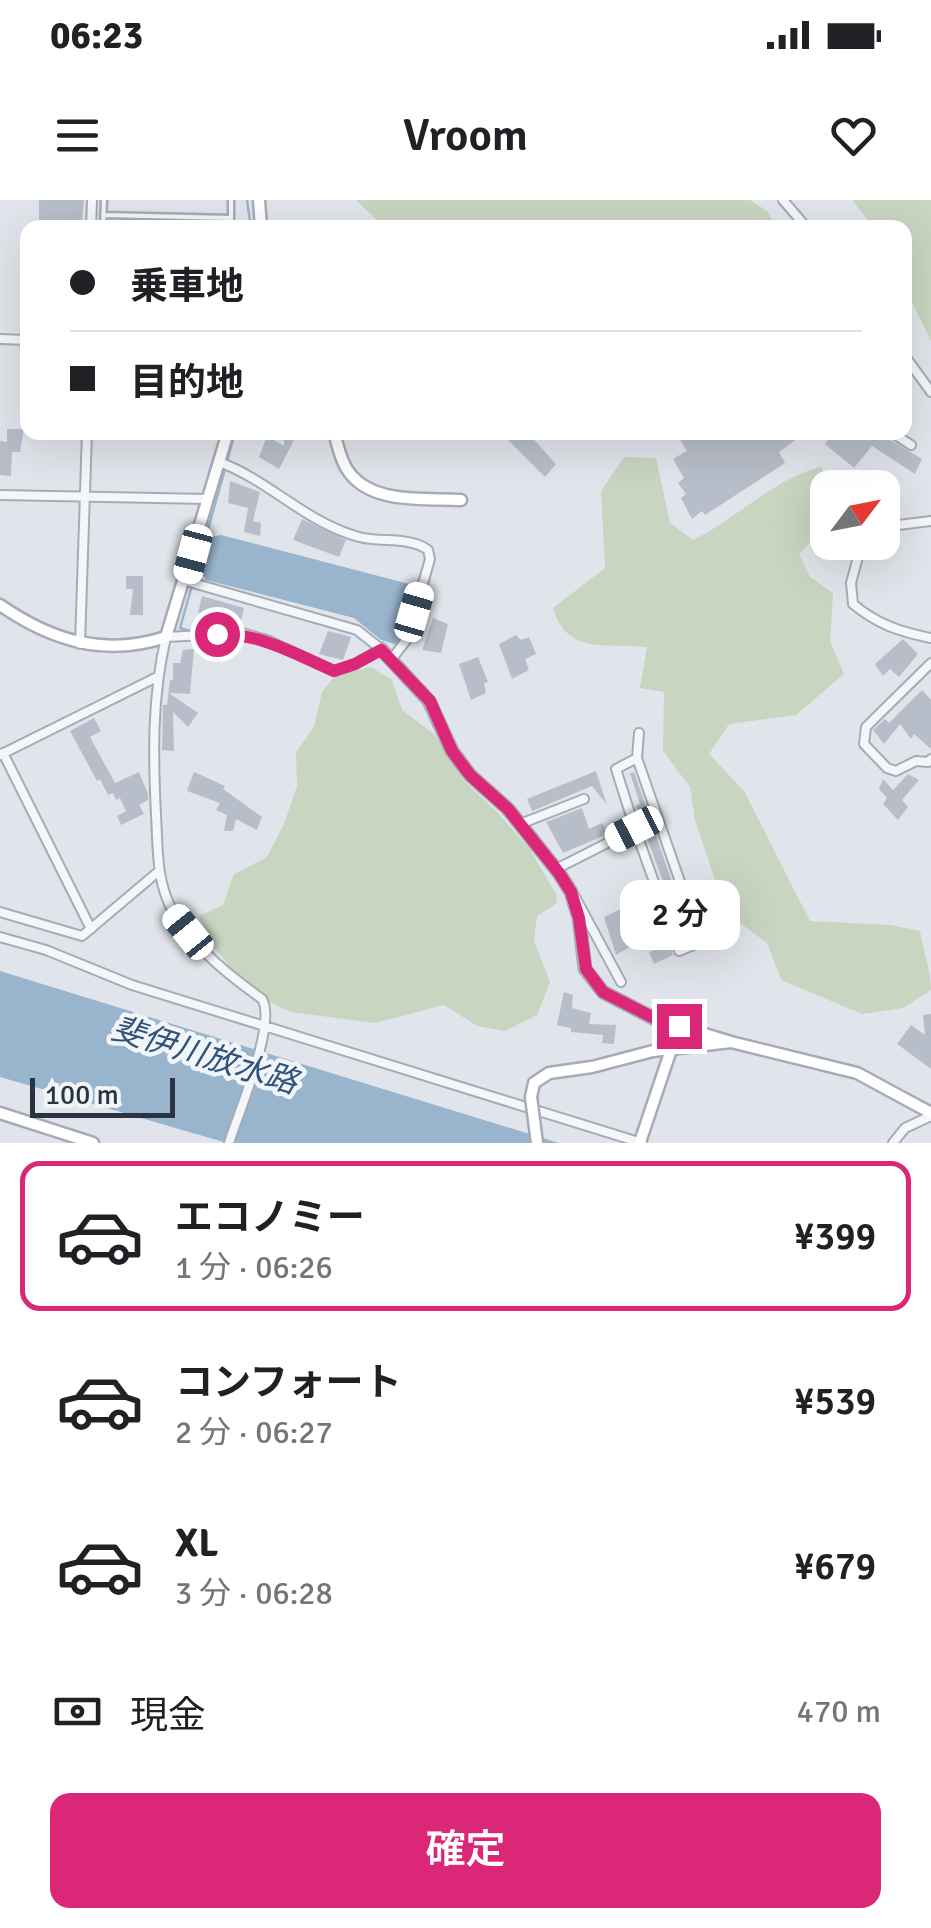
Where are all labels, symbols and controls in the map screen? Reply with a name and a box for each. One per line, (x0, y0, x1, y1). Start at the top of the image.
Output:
text: 06:23 (50, 12, 143, 59)
icon: menu (50, 108, 105, 163)
text: Vroom (403, 108, 528, 163)
icon: heart (826, 108, 881, 163)
text: 乗車地 (130, 263, 244, 310)
text: 目的地 (130, 359, 244, 406)
north arrow (810, 470, 900, 560)
map controls (810, 470, 900, 560)
car (171, 521, 215, 587)
car (391, 579, 437, 645)
route start (195, 612, 240, 657)
car (600, 802, 668, 856)
callout: 2 分 (619, 881, 739, 951)
text: 2 分 (652, 895, 708, 934)
car (157, 899, 219, 965)
route end (657, 1004, 702, 1049)
water label: 斐伊川放水路 (107, 1009, 305, 1103)
scale bar (30, 1073, 175, 1118)
text: 100 m (45, 1078, 119, 1112)
icon: car (55, 1191, 145, 1281)
text: エコノミー (175, 1194, 365, 1241)
text: ¥399 (794, 1213, 876, 1260)
text: 1 分 · 06:26 (175, 1248, 333, 1287)
icon: car (55, 1356, 145, 1446)
text: コンフォート (175, 1359, 402, 1406)
text: ¥539 (794, 1378, 876, 1425)
text: 2 分 · 06:27 (175, 1413, 333, 1452)
text: XL (175, 1520, 218, 1567)
icon: car (55, 1521, 145, 1611)
text: ¥679 (794, 1543, 876, 1590)
text: 3 分 · 06:28 (175, 1574, 333, 1613)
icon: cash (50, 1684, 105, 1739)
text: 現金 (130, 1692, 206, 1739)
text: 470 m (797, 1692, 881, 1731)
button: 確定 (50, 1793, 881, 1908)

